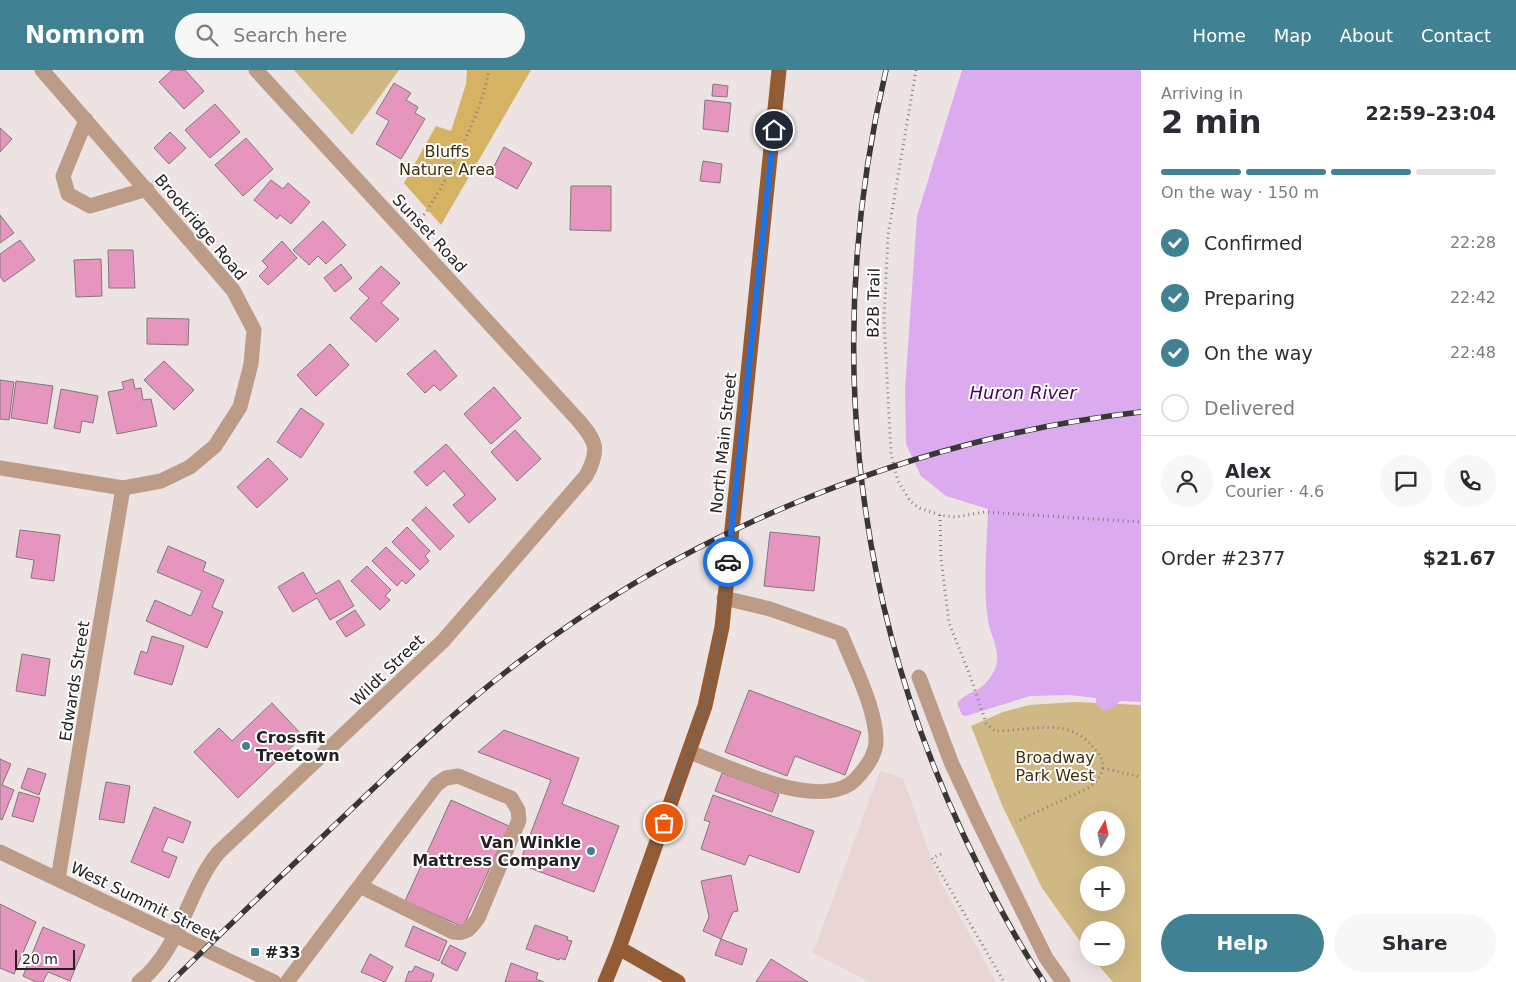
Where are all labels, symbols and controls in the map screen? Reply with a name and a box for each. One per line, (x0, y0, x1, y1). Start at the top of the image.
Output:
search box (175, 13, 525, 58)
text: Nomnom (25, 21, 145, 49)
icon: search (193, 21, 221, 49)
text: Search here (233, 24, 347, 46)
text: Home (1193, 25, 1246, 46)
text: Map (1274, 25, 1312, 46)
text: About (1340, 25, 1393, 46)
text: Contact (1421, 25, 1491, 46)
text: Arriving in (1161, 84, 1243, 103)
text: 22:59–23:04 (1366, 102, 1496, 124)
text: 2 min (1161, 103, 1262, 141)
pin (753, 109, 795, 151)
icon: home (760, 116, 788, 144)
park label: Bluffs Nature Area (399, 142, 495, 179)
street label: Brookridge Road (151, 170, 250, 284)
text: On the way · 150 m (1161, 183, 1319, 202)
street label: Sunset Road (389, 190, 471, 276)
icon: check (1161, 229, 1189, 257)
text: Confirmed (1204, 232, 1303, 254)
text: 22:28 (1450, 233, 1496, 252)
street label: B2B Trail (863, 268, 884, 338)
icon: check (1161, 284, 1189, 312)
text: Preparing (1204, 287, 1295, 309)
text: 22:42 (1450, 288, 1496, 307)
icon: check (1161, 339, 1189, 367)
text: On the way (1204, 342, 1313, 364)
text: 22:48 (1450, 343, 1496, 362)
street label: North Main Street (707, 372, 740, 515)
water label: Huron River (969, 382, 1078, 403)
text: Delivered (1204, 397, 1295, 419)
button: person (1161, 455, 1213, 507)
button: chat (1380, 455, 1432, 507)
button: phone (1444, 455, 1496, 507)
text: Alex (1225, 460, 1271, 482)
text: Courier · 4.6 (1225, 482, 1324, 501)
courier (703, 537, 753, 587)
text: Order #2377 (1161, 547, 1285, 569)
text: $21.67 (1423, 547, 1496, 569)
icon: car (714, 548, 742, 576)
street label: Edwards Street (56, 620, 93, 743)
street label: Wildt Street (347, 631, 428, 710)
place label: Crossfit Treetown (256, 728, 340, 765)
marker: Crossfit Treetown (240, 740, 252, 752)
park label: Broadway Park West (1015, 748, 1095, 785)
pin (643, 802, 685, 844)
icon: bag (650, 809, 678, 837)
north arrow (1080, 811, 1125, 856)
map controls (1080, 811, 1125, 966)
place label: Van Winkle Mattress Company (412, 833, 582, 870)
marker: Van Winkle Mattress Company (585, 845, 597, 857)
street label: West Summit Street (68, 858, 220, 945)
button: + (1080, 866, 1125, 911)
button: Help (1161, 914, 1324, 972)
button: Share (1334, 914, 1496, 972)
button: − (1080, 921, 1125, 966)
place label: #33 (265, 943, 301, 962)
marker: #33 (249, 946, 261, 958)
scale bar (15, 947, 75, 970)
text: 20 m (22, 951, 58, 967)

